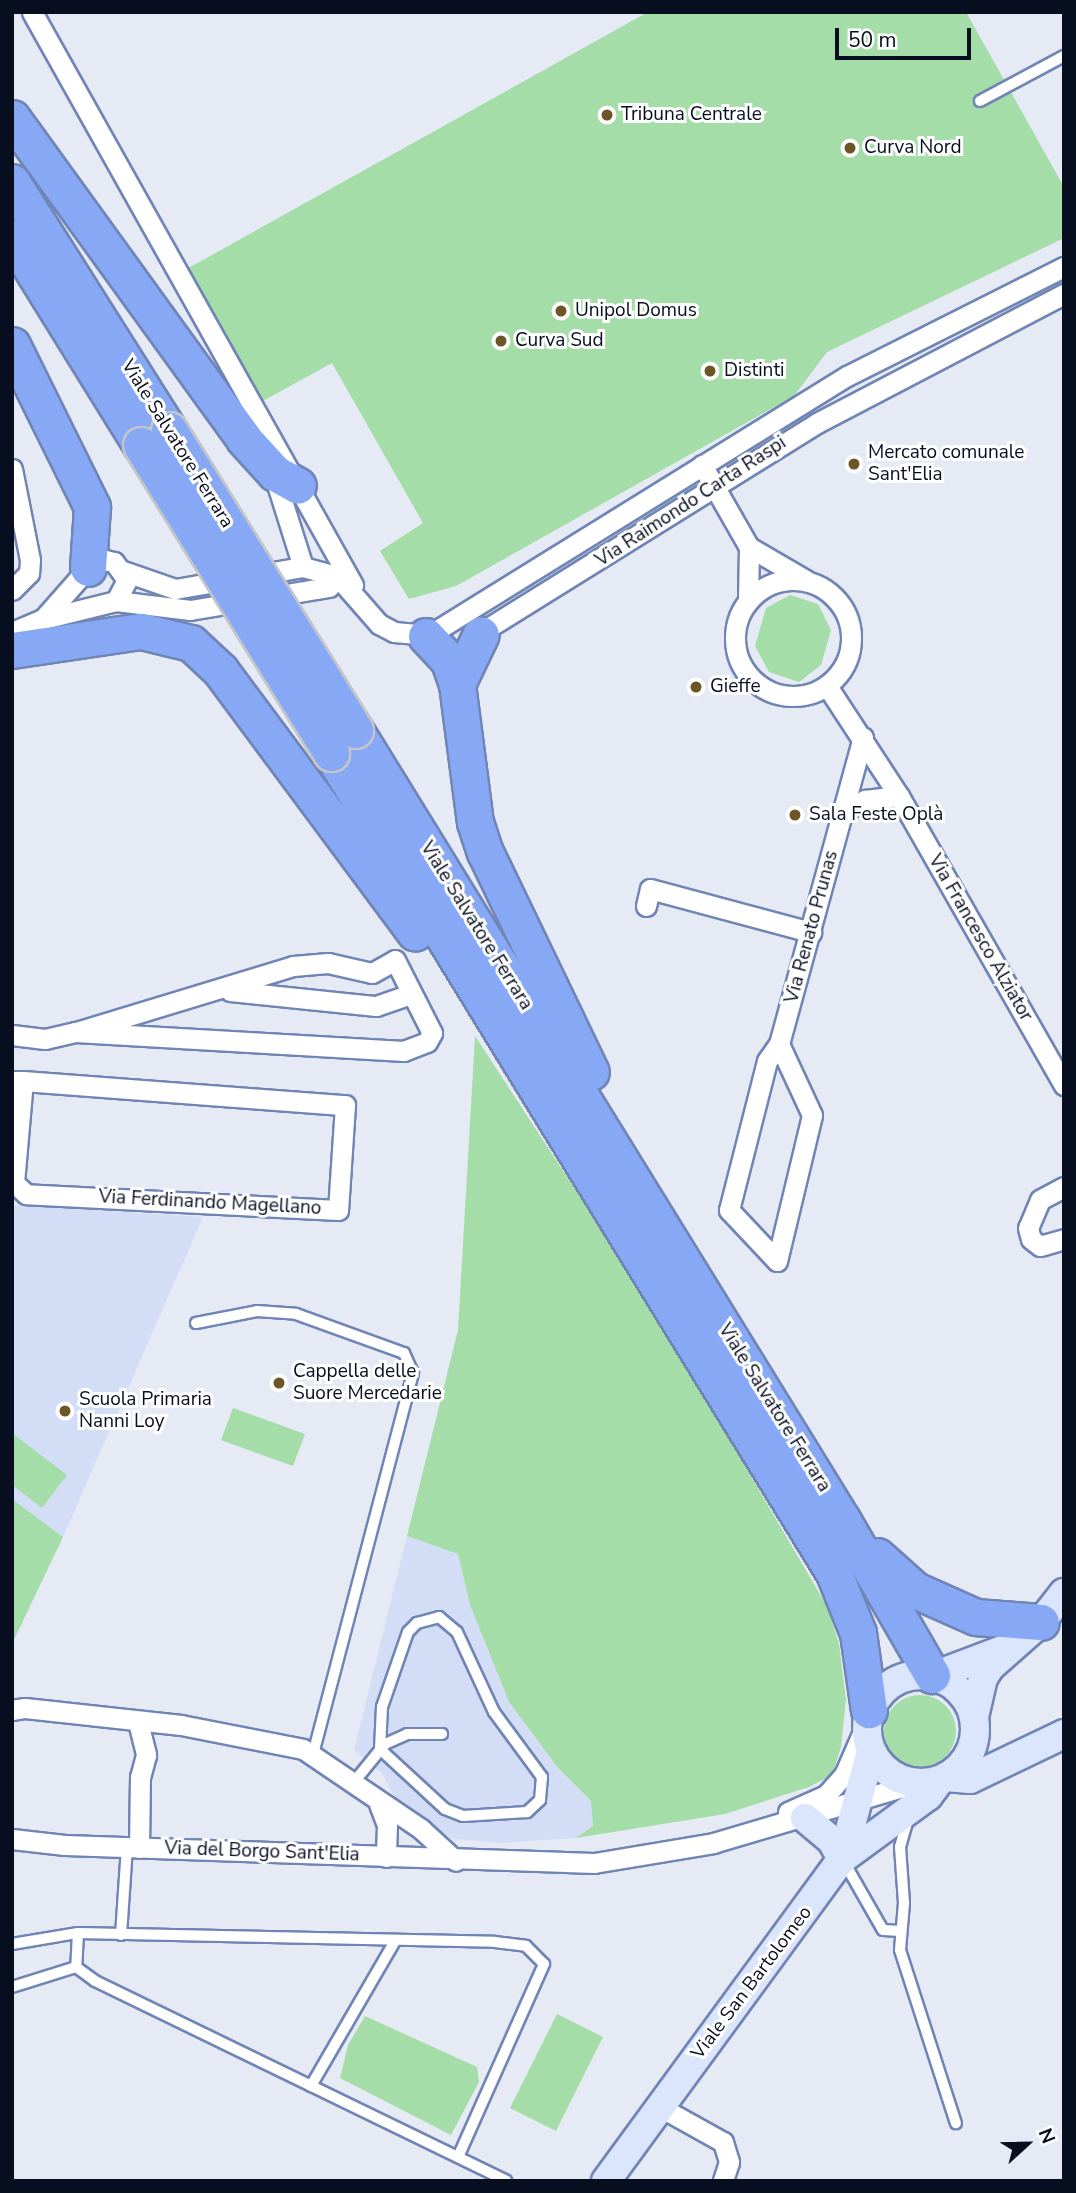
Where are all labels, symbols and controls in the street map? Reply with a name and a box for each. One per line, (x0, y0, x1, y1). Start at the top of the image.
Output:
scale bar (838, 14, 974, 58)
text: 50 m (848, 26, 897, 54)
place label: Tribuna Centrale (621, 104, 762, 126)
marker: Tribuna Centrale (599, 107, 615, 123)
place label: Curva Nord (864, 137, 962, 159)
marker: Curva Nord (842, 140, 858, 156)
place label: Unipol Domus (575, 300, 697, 322)
marker: Unipol Domus (553, 303, 569, 319)
place label: Curva Sud (515, 330, 604, 352)
marker: Curva Sud (493, 333, 509, 349)
street label: Viale Salvatore Ferrara (116, 356, 238, 532)
place label: Distinti (724, 360, 784, 382)
marker: Distinti (702, 363, 718, 379)
street label: Via Raimondo Carta Raspi (591, 432, 791, 572)
place label: Mercato comunale Sant'Elia (868, 442, 1024, 486)
marker: Mercato comunale Sant'Elia (846, 456, 862, 472)
place label: Gieffe (710, 676, 760, 698)
marker: Gieffe (688, 679, 704, 695)
place label: Sala Feste Oplà (809, 804, 943, 826)
marker: Sala Feste Oplà (787, 807, 803, 823)
street label: Viale Salvatore Ferrara (415, 838, 537, 1014)
street label: Via Renato Prunas (781, 848, 843, 1006)
street label: Via Francesco Alziator (923, 851, 1037, 1025)
street label: Via Ferdinando Magellano (98, 1186, 322, 1220)
street label: Viale Salvatore Ferrara (713, 1320, 835, 1496)
place label: Cappella delle Suore Mercedarie (293, 1361, 442, 1405)
marker: Cappella delle Suore Mercedarie (271, 1375, 287, 1391)
place label: Scuola Primaria Nanni Loy (79, 1389, 212, 1433)
marker: Scuola Primaria Nanni Loy (57, 1403, 73, 1419)
street label: Via del Borgo Sant'Elia (164, 1837, 360, 1867)
street label: Viale San Bartolomeo (687, 1902, 817, 2064)
north arrow (992, 2109, 1062, 2179)
text: N (1032, 2125, 1061, 2148)

